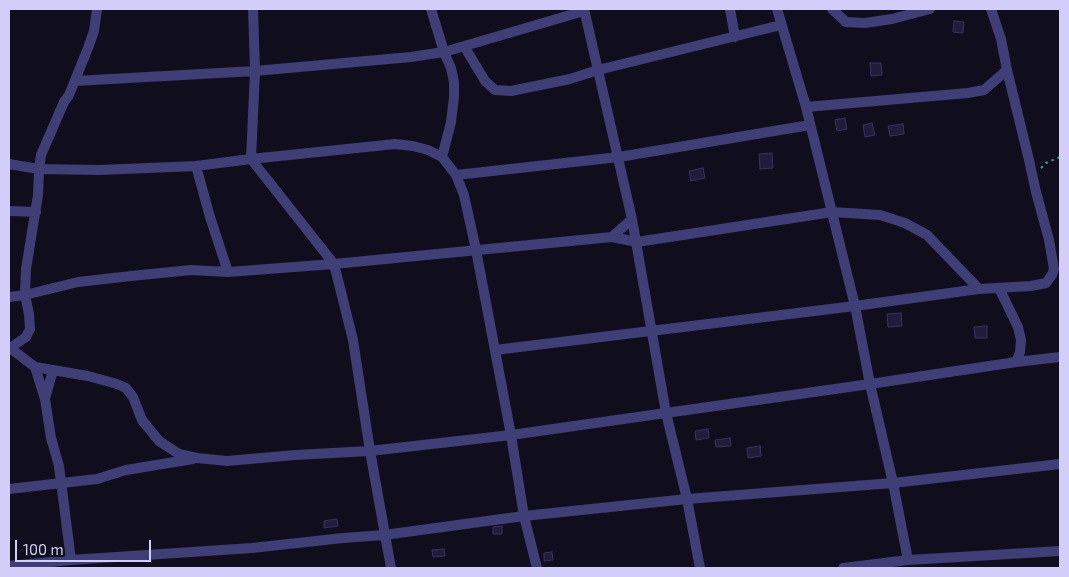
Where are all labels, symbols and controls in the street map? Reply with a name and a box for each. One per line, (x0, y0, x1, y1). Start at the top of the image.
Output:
scale bar (18, 530, 154, 562)
text: 100 m (23, 540, 64, 558)

